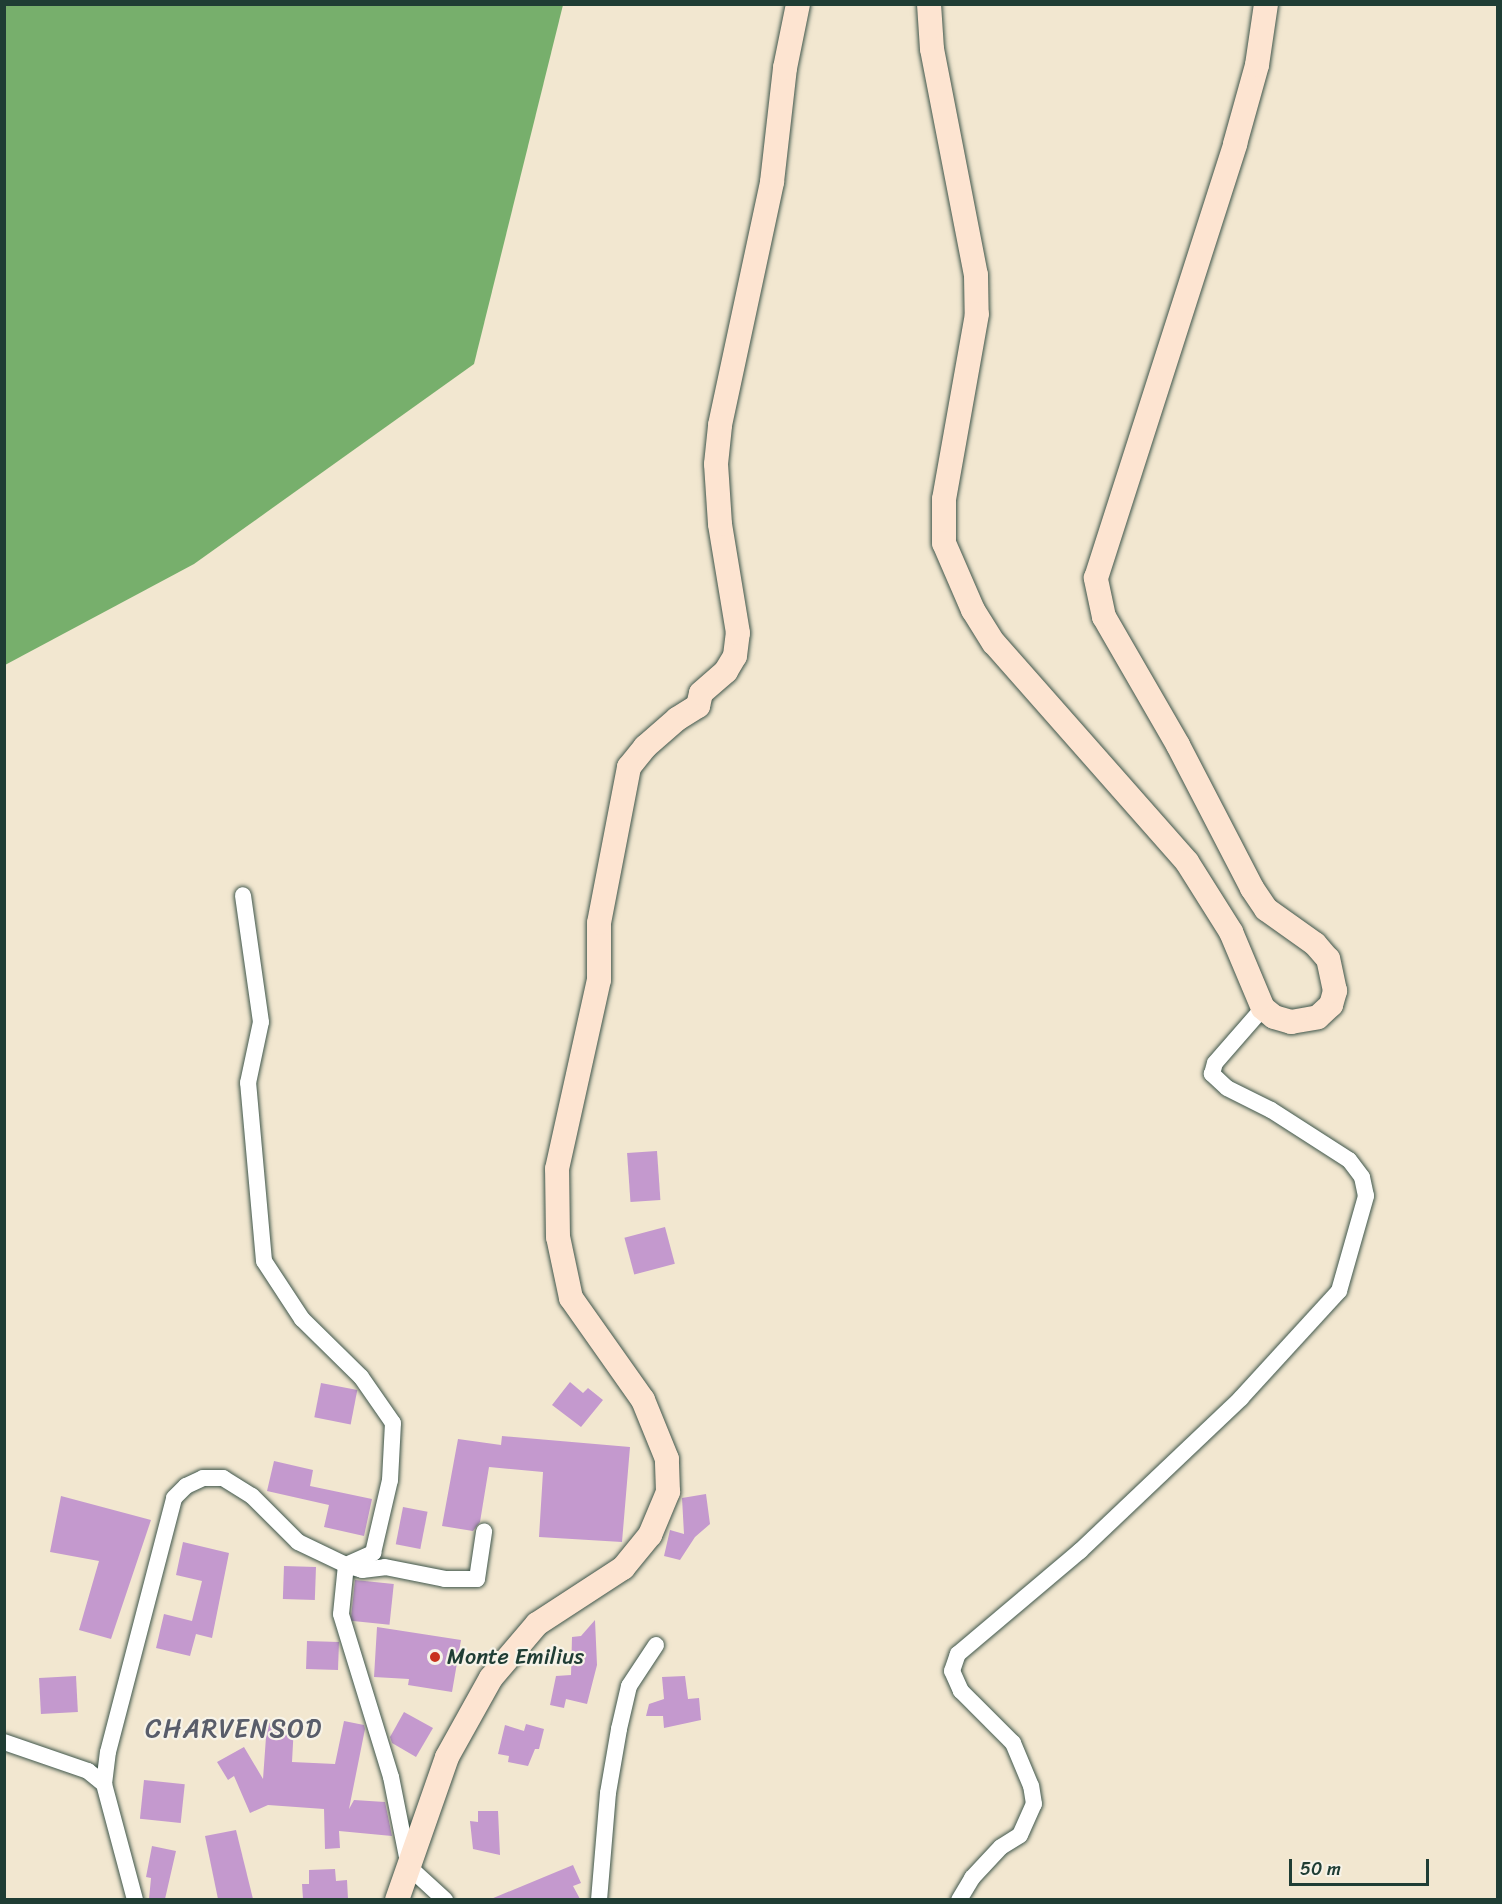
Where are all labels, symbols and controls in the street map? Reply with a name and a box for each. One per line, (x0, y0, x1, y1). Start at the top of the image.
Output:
place label: Monte Emilius (447, 1644, 583, 1670)
marker: Monte Emilius (428, 1650, 442, 1664)
district label: CHARVENSOD (146, 1713, 322, 1745)
scale bar (1292, 1847, 1432, 1885)
text: 50 m (1300, 1853, 1341, 1885)

